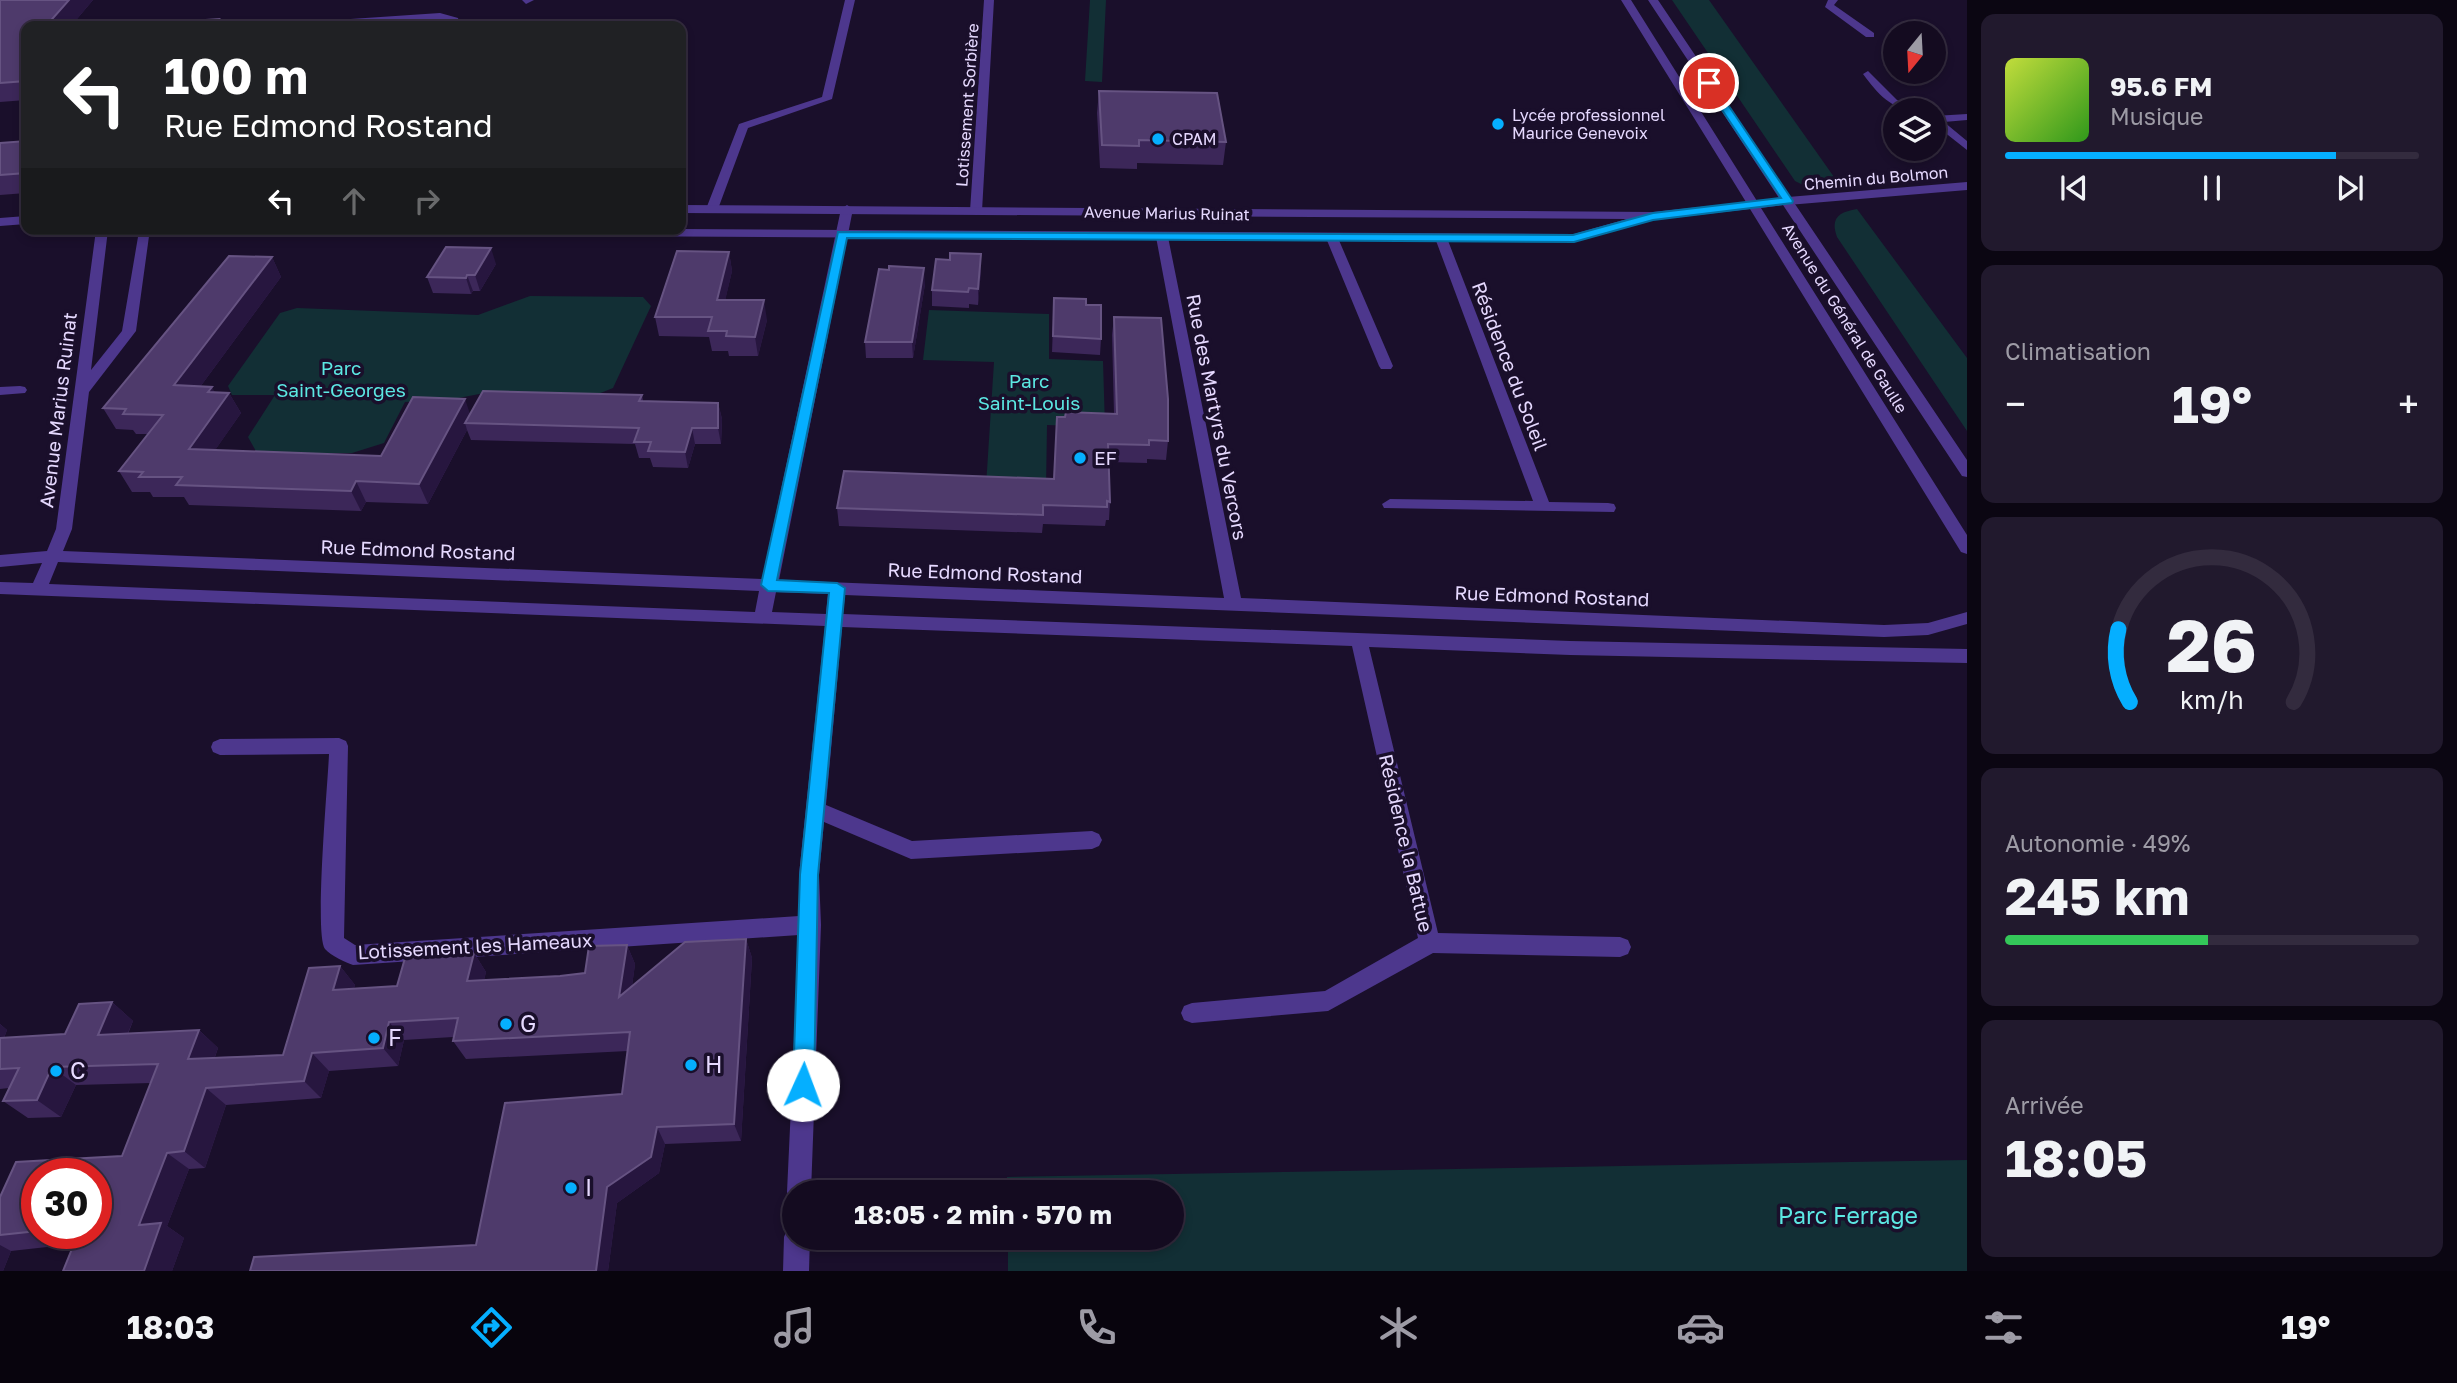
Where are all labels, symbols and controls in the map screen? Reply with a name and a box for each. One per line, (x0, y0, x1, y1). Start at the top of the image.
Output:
north arrow (1883, 21, 1946, 84)
map controls (1883, 21, 1946, 161)
street label: Lotissement Sorbière (951, 23, 983, 187)
text: 100 m (164, 46, 308, 105)
icon: left (49, 49, 140, 140)
pin (1679, 53, 1739, 113)
icon: arrive (1690, 64, 1728, 102)
text: 95.6 FM (2110, 71, 2212, 102)
button: layers (1883, 98, 1946, 161)
text: Musique (2110, 102, 2203, 130)
place label: Lycée professionnel Maurice Genevoix (1512, 105, 1665, 143)
text: Rue Edmond Rostand (164, 106, 493, 144)
marker: Lycée professionnel Maurice Genevoix (1490, 116, 1506, 132)
place label: CPAM (1172, 129, 1217, 149)
marker: CPAM (1150, 131, 1166, 147)
street label: Chemin du Bolmon (1803, 162, 1949, 194)
icon: previous (2055, 169, 2093, 207)
icon: pause (2193, 169, 2231, 207)
icon: next (2331, 169, 2369, 207)
icon: left (262, 182, 300, 220)
icon: ahead (335, 182, 373, 220)
icon: right (408, 182, 446, 220)
street label: Avenue Marius Ruinat (1084, 202, 1250, 224)
street label: Avenue du Général de Gaulle (1778, 219, 1912, 417)
street label: Résidence du Soleil (1468, 278, 1553, 453)
street label: Rue des Martyrs du Vercors (1182, 292, 1253, 542)
street label: Avenue Marius Ruinat (34, 311, 81, 509)
text: Climatisation (2005, 337, 2151, 365)
park label: Parc Saint-Georges (276, 356, 406, 401)
park label: Parc Saint-Louis (978, 369, 1080, 414)
text: 19° (2172, 372, 2252, 434)
text: − (2005, 381, 2026, 426)
text: + (2398, 381, 2419, 426)
place label: EF (1094, 446, 1117, 469)
marker: EF (1072, 450, 1088, 466)
street label: Rue Edmond Rostand (320, 535, 516, 564)
street label: Rue Edmond Rostand (887, 558, 1083, 587)
street label: Rue Edmond Rostand (1454, 581, 1650, 610)
text: 26 (2167, 601, 2257, 688)
text: km/h (2180, 683, 2244, 714)
street label: Résidence la Battue (1375, 752, 1438, 934)
text: Autonomie · 49% (2005, 829, 2190, 857)
text: 245 km (2005, 864, 2190, 926)
street label: Lotissement les Hameaux (357, 928, 593, 963)
place label: G (520, 1009, 536, 1037)
marker: G (498, 1016, 514, 1032)
place label: F (388, 1023, 402, 1051)
marker: F (366, 1030, 382, 1046)
position arrow (766, 1048, 840, 1122)
place label: H (705, 1050, 722, 1078)
place label: C (70, 1056, 86, 1084)
marker: H (683, 1057, 699, 1073)
marker: C (48, 1063, 64, 1079)
text: Arrivée (2005, 1091, 2084, 1119)
text: 18:05 (2005, 1126, 2147, 1188)
speed limit sign: 30 (21, 1158, 112, 1249)
place label: I (585, 1173, 592, 1201)
marker: I (563, 1180, 579, 1196)
text: 18:05 · 2 min · 570 m (854, 1199, 1112, 1230)
park label: Parc Ferrage (1778, 1201, 1918, 1229)
icon: directions (467, 1303, 516, 1352)
icon: music (770, 1303, 819, 1352)
icon: phone (1072, 1303, 1121, 1352)
icon: climate (1374, 1303, 1423, 1352)
icon: car (1676, 1303, 1725, 1352)
icon: filters (1979, 1303, 2028, 1352)
text: 18:03 (127, 1308, 214, 1346)
text: 19° (2281, 1308, 2330, 1346)

